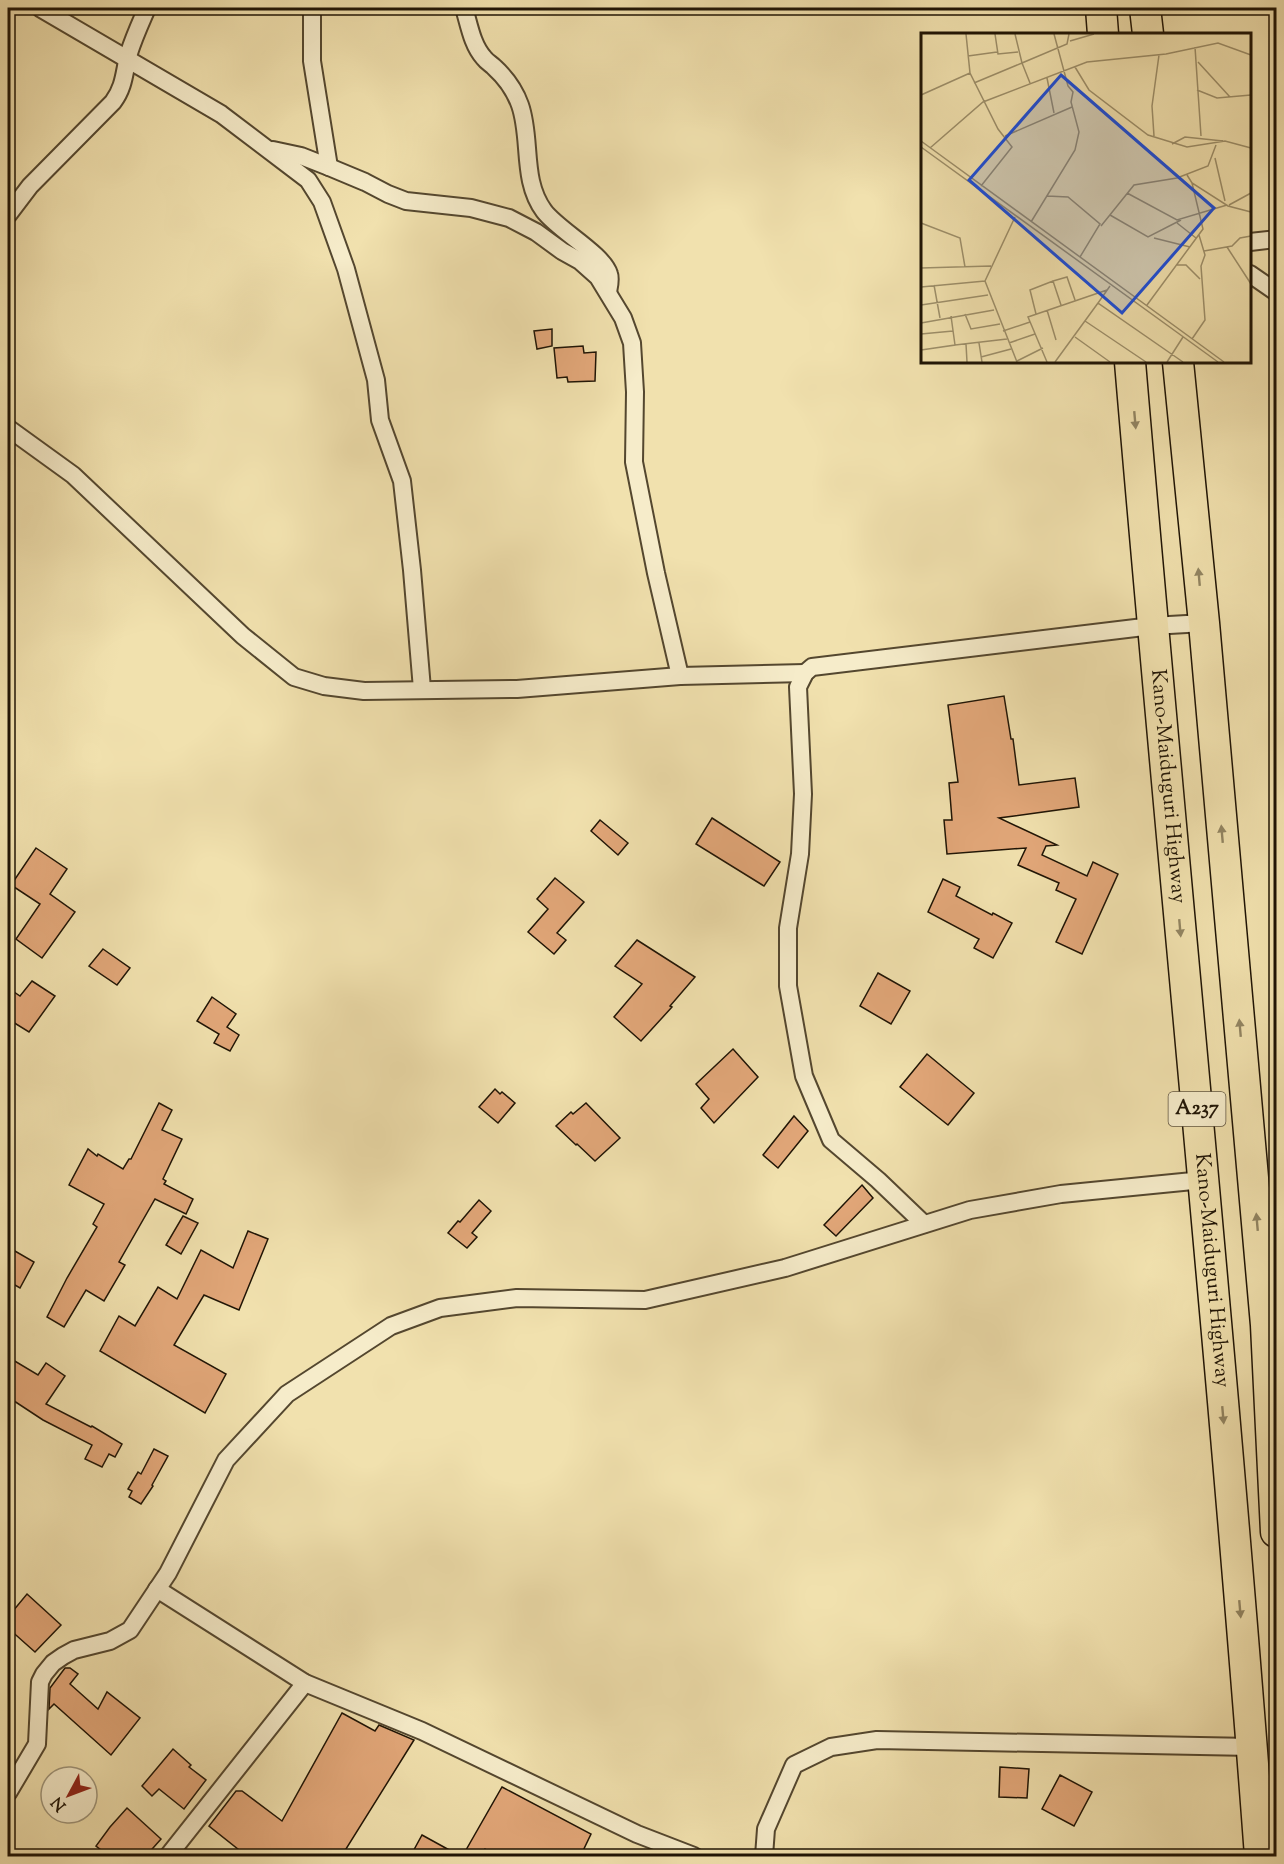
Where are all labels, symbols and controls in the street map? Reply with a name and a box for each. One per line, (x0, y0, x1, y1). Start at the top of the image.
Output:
inset map (921, 33, 1251, 363)
one-way arrow (1130, 410, 1140, 429)
one-way arrow (1194, 567, 1204, 586)
street label: Kano-Maiduguri Highway (1142, 668, 1193, 905)
one-way arrow (1217, 824, 1227, 843)
one-way arrow (1175, 918, 1185, 937)
one-way arrow (1235, 1019, 1245, 1038)
road number: A237 (1168, 1092, 1226, 1126)
street label: Kano-Maiduguri Highway (1186, 1152, 1237, 1389)
one-way arrow (1252, 1213, 1262, 1232)
one-way arrow (1218, 1405, 1228, 1424)
one-way arrow (1235, 1600, 1245, 1619)
north arrow (39, 1765, 99, 1825)
text: N (47, 1791, 72, 1816)

